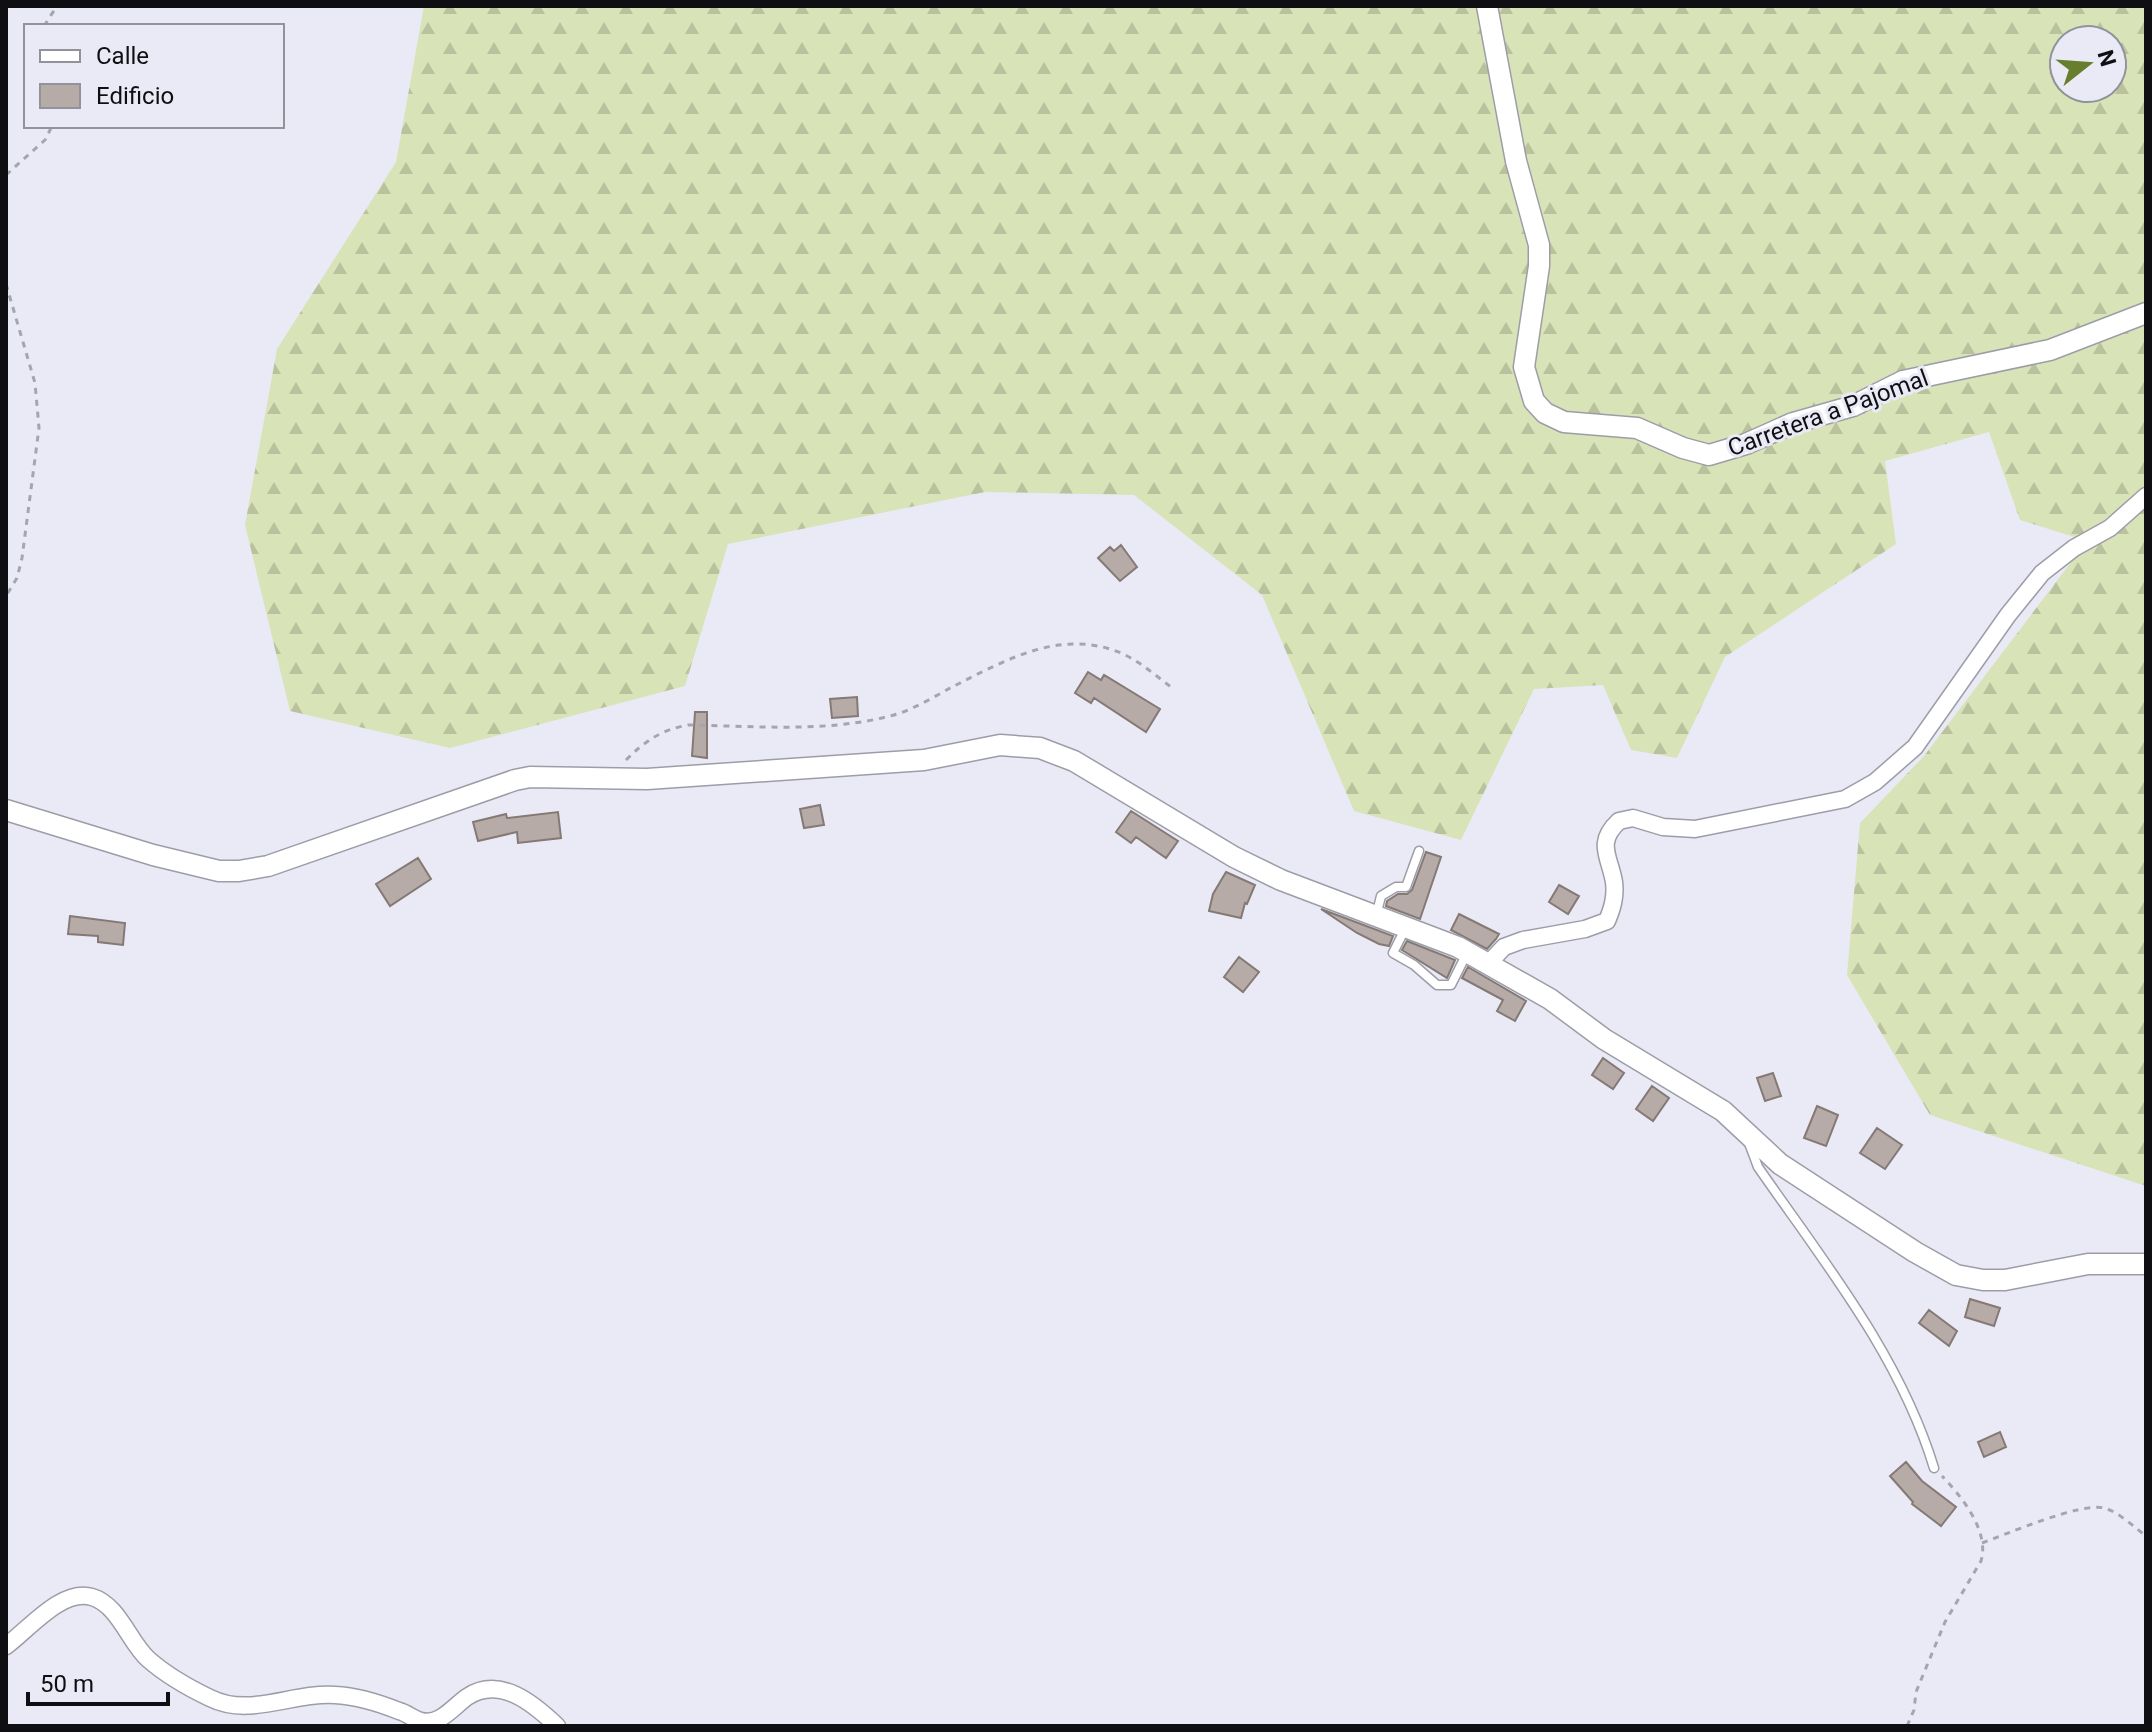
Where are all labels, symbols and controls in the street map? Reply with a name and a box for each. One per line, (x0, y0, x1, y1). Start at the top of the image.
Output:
legend (24, 24, 284, 128)
north arrow (2048, 24, 2128, 104)
text: Calle (96, 42, 149, 70)
text: N (2092, 47, 2121, 69)
text: Edificio (96, 82, 174, 110)
street label: Carretera a Pajomal (1724, 364, 1932, 462)
scale bar (28, 1656, 168, 1706)
text: 50 m (40, 1670, 94, 1698)

